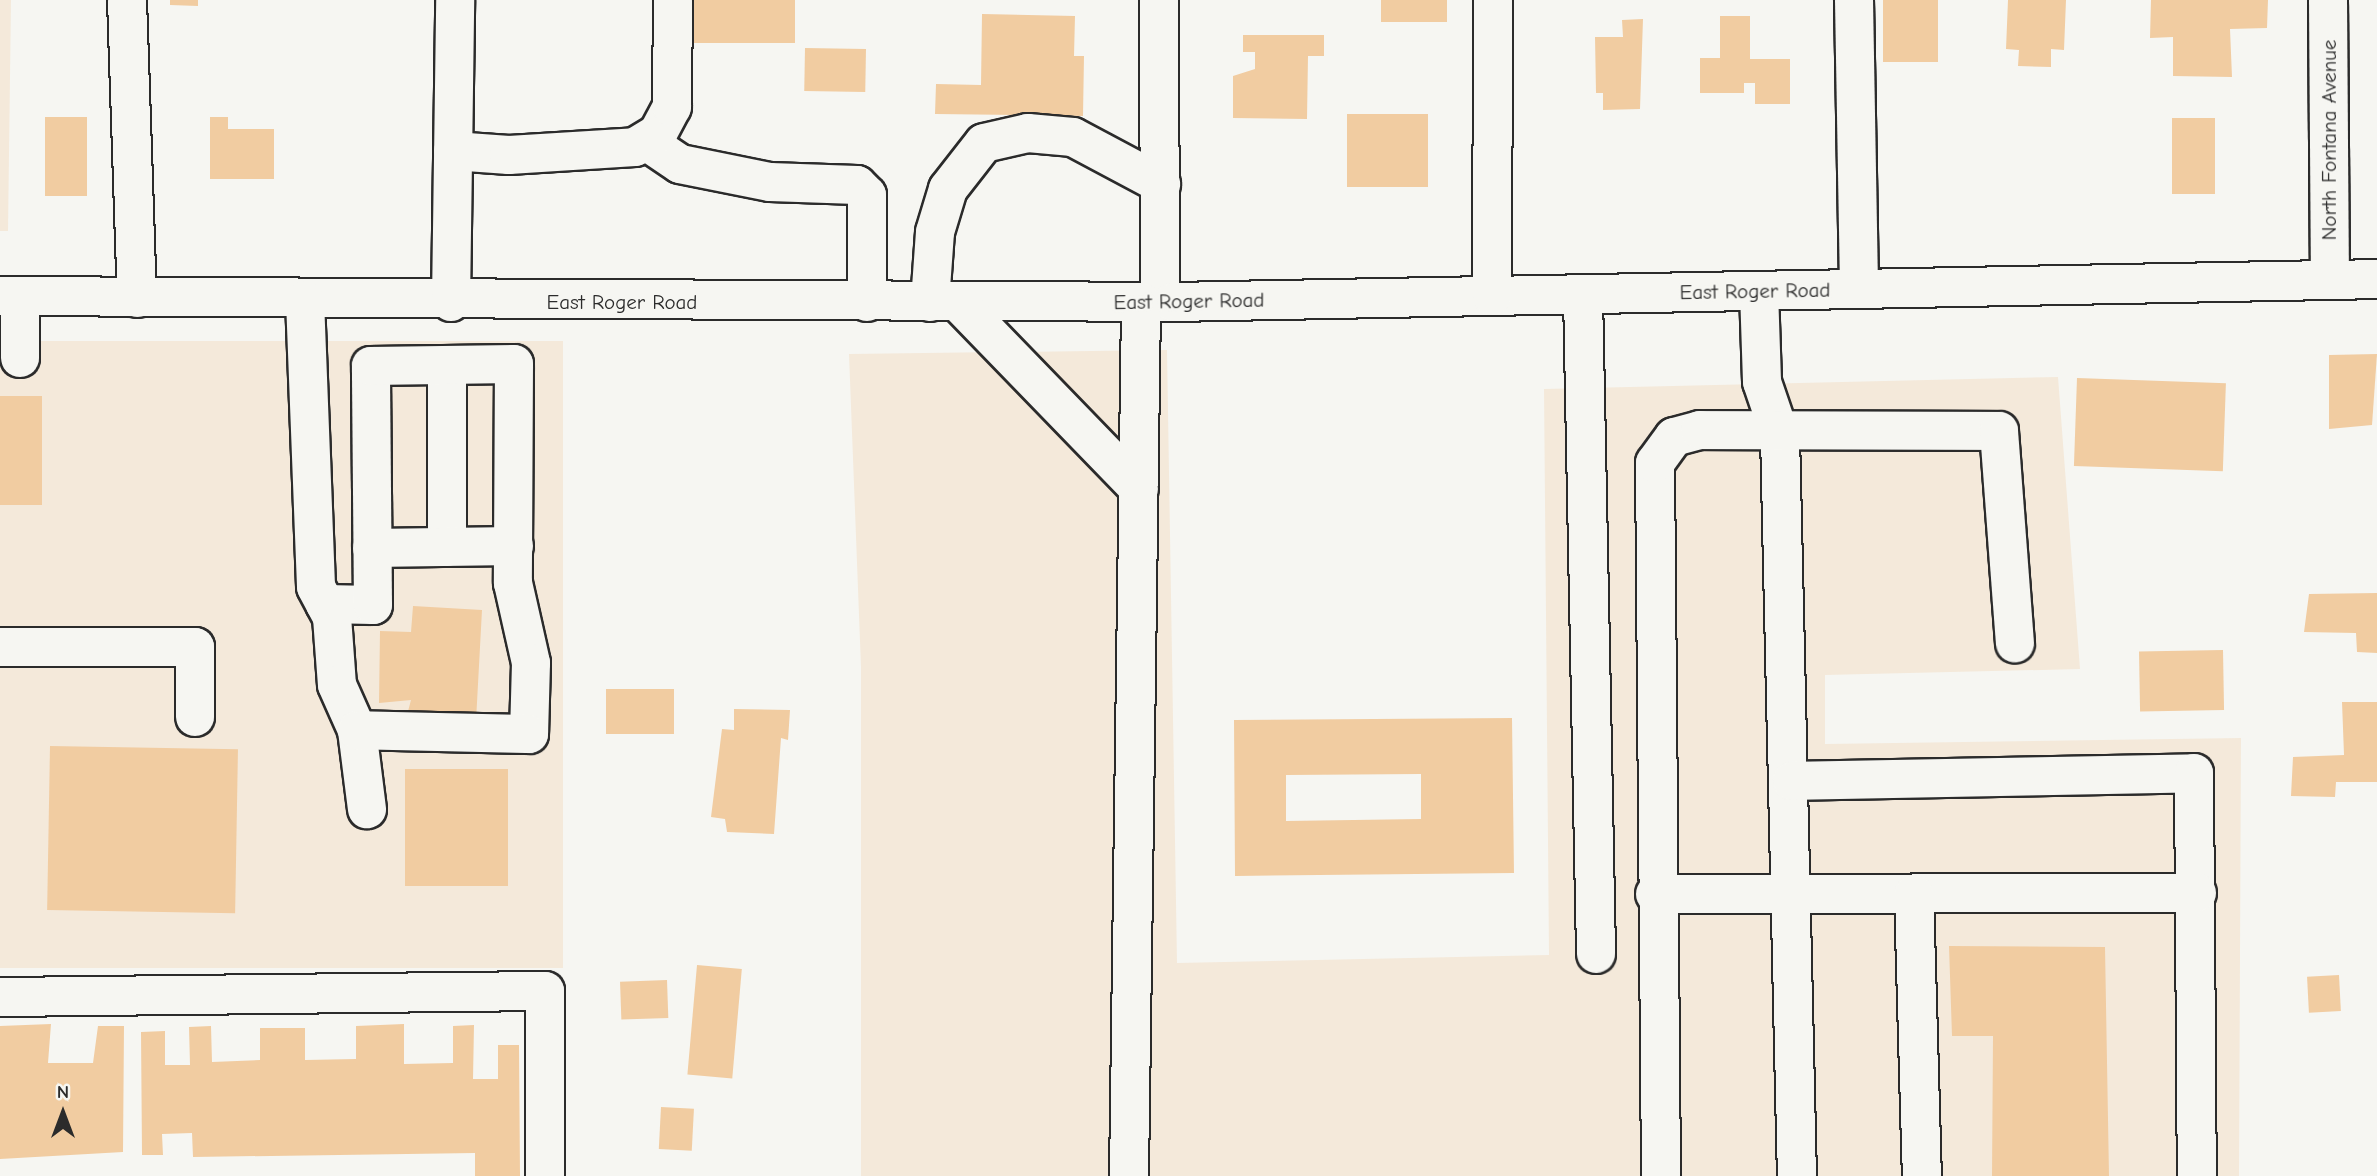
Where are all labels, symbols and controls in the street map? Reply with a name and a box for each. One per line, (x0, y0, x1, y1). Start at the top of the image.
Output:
street label: North Fontana Avenue (2316, 40, 2342, 240)
street label: East Roger Road (1679, 277, 1831, 305)
street label: East Roger Road (1113, 287, 1265, 315)
street label: East Roger Road (547, 289, 697, 315)
north arrow (28, 1078, 98, 1148)
text: N (57, 1081, 69, 1103)

